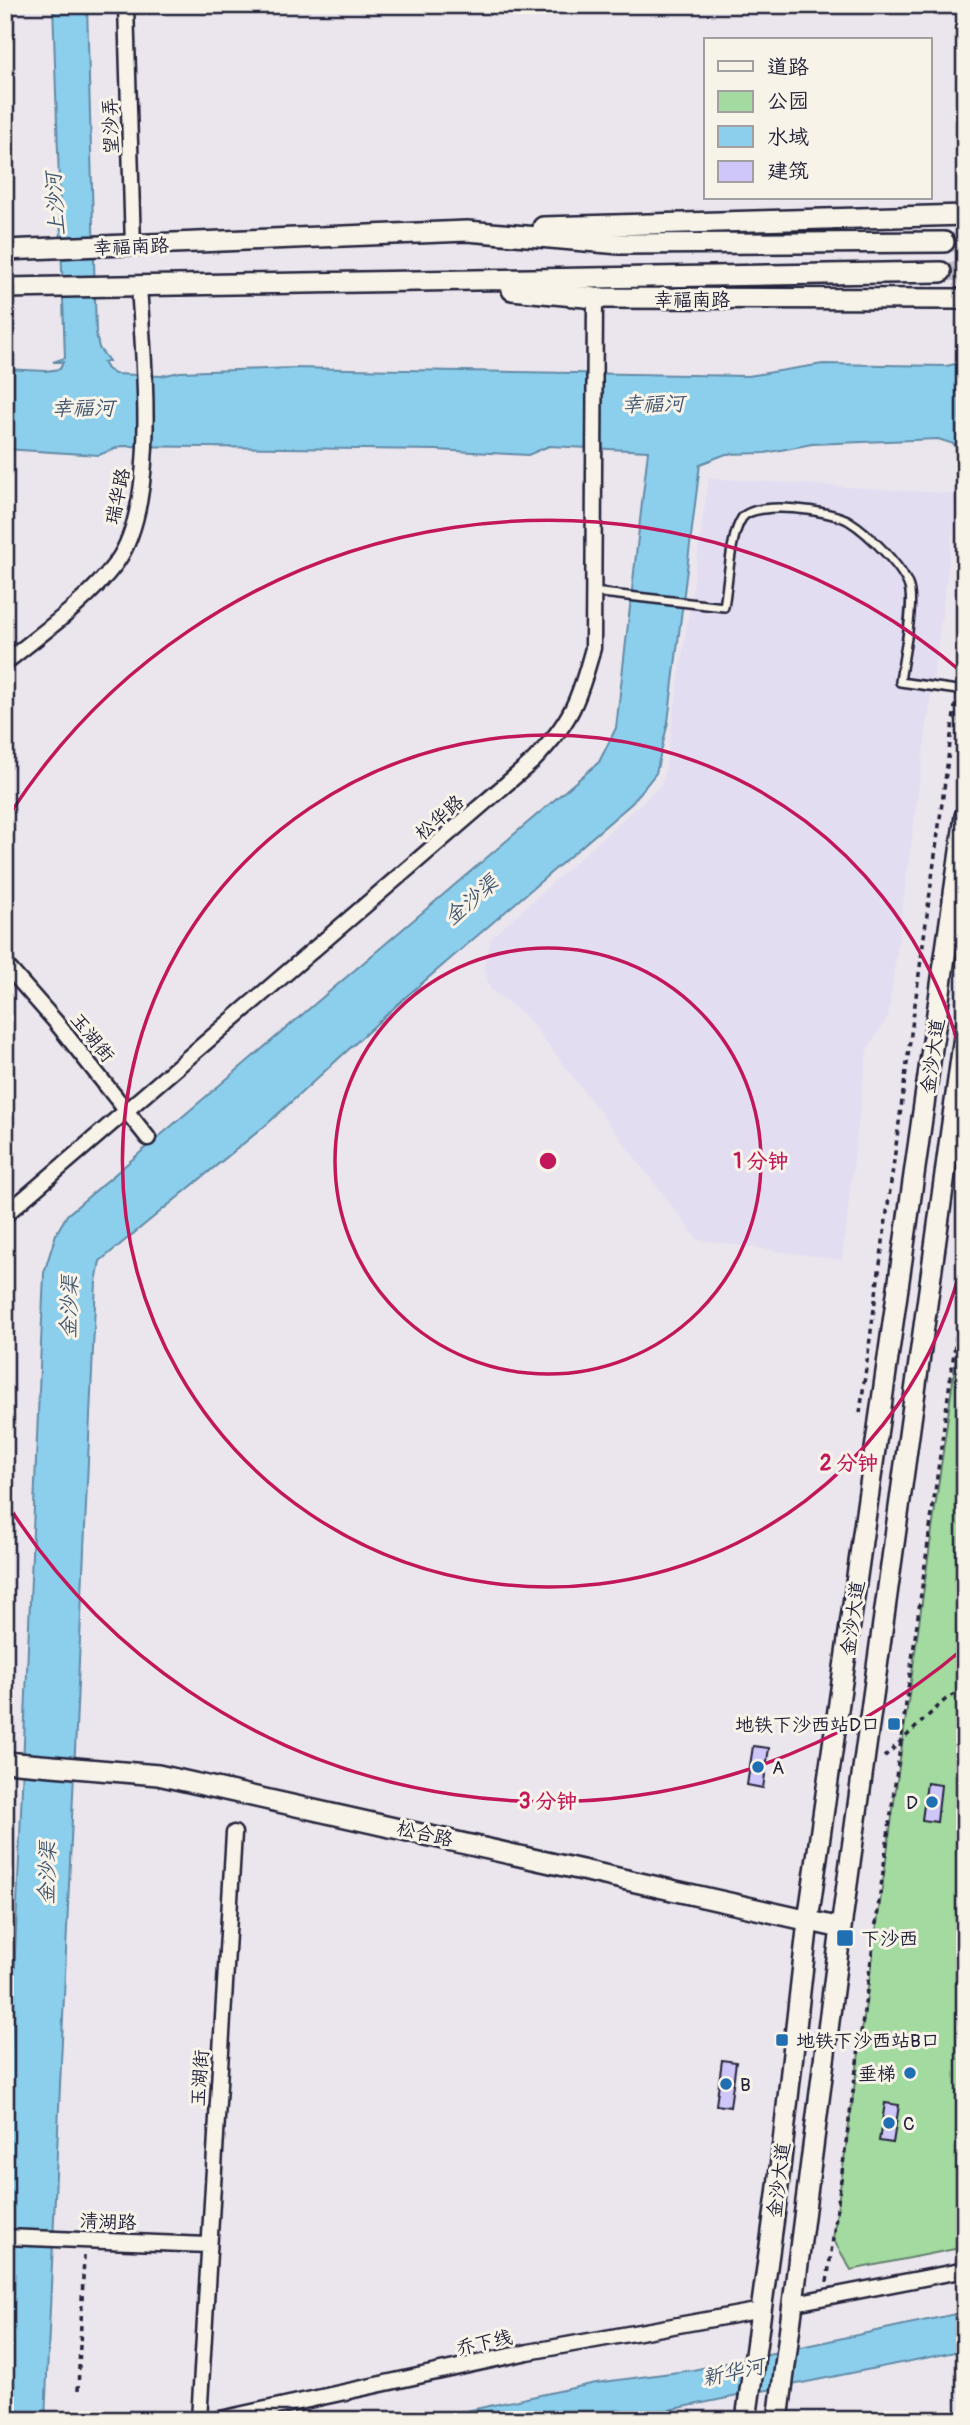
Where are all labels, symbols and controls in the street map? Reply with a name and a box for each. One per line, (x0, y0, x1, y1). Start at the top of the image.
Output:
legend (704, 38, 932, 200)
text: 道路 (767, 54, 809, 81)
text: 公园 (767, 88, 809, 115)
street label: 望沙弄 (98, 97, 124, 155)
text: 水域 (767, 124, 809, 151)
text: 建筑 (767, 158, 809, 185)
water label: 上沙河 (40, 169, 71, 236)
street label: 幸福南路 (93, 234, 169, 260)
street label: 幸福南路 (654, 288, 730, 312)
water label: 幸福河 (621, 390, 688, 419)
water label: 幸福河 (52, 395, 117, 422)
street label: 瑞华路 (100, 466, 136, 527)
street label: 松华路 (410, 790, 469, 846)
water label: 金沙渠 (439, 868, 505, 931)
street label: 玉湖街 (65, 1008, 119, 1067)
street label: 金沙大道 (916, 1017, 950, 1095)
text: 1 分钟 (734, 1148, 788, 1175)
centre of rings (536, 1149, 560, 1173)
water label: 金沙渠 (55, 1273, 84, 1339)
text: 2 分钟 (820, 1450, 878, 1477)
street label: 金沙大道 (836, 1579, 870, 1657)
place label: 地铁下沙西站D口 (735, 1713, 880, 1737)
marker: 地铁下沙西站D口 (886, 1716, 902, 1732)
place label: A (772, 1756, 784, 1780)
marker: A (750, 1759, 766, 1775)
text: 3 分钟 (519, 1788, 577, 1815)
place label: D (906, 1791, 918, 1815)
marker: D (924, 1794, 940, 1810)
street label: 松合路 (394, 1816, 455, 1852)
water label: 金沙渠 (33, 1839, 62, 1905)
place label: 下沙西 (861, 1927, 918, 1951)
marker: 下沙西 (835, 1928, 855, 1948)
place label: 地铁下沙西站B口 (796, 2029, 940, 2053)
marker: 地铁下沙西站B口 (774, 2032, 790, 2048)
street label: 玉湖街 (186, 2049, 214, 2107)
place label: 垂梯 (858, 2062, 896, 2086)
marker: 垂梯 (902, 2065, 918, 2081)
place label: B (740, 2073, 751, 2097)
marker: B (718, 2076, 734, 2092)
place label: C (903, 2112, 915, 2136)
marker: C (881, 2115, 897, 2131)
street label: 金沙大道 (762, 2141, 796, 2219)
street label: 清湖路 (79, 2209, 137, 2235)
street label: 乔下线 (454, 2325, 515, 2361)
water label: 新华河 (699, 2352, 770, 2392)

